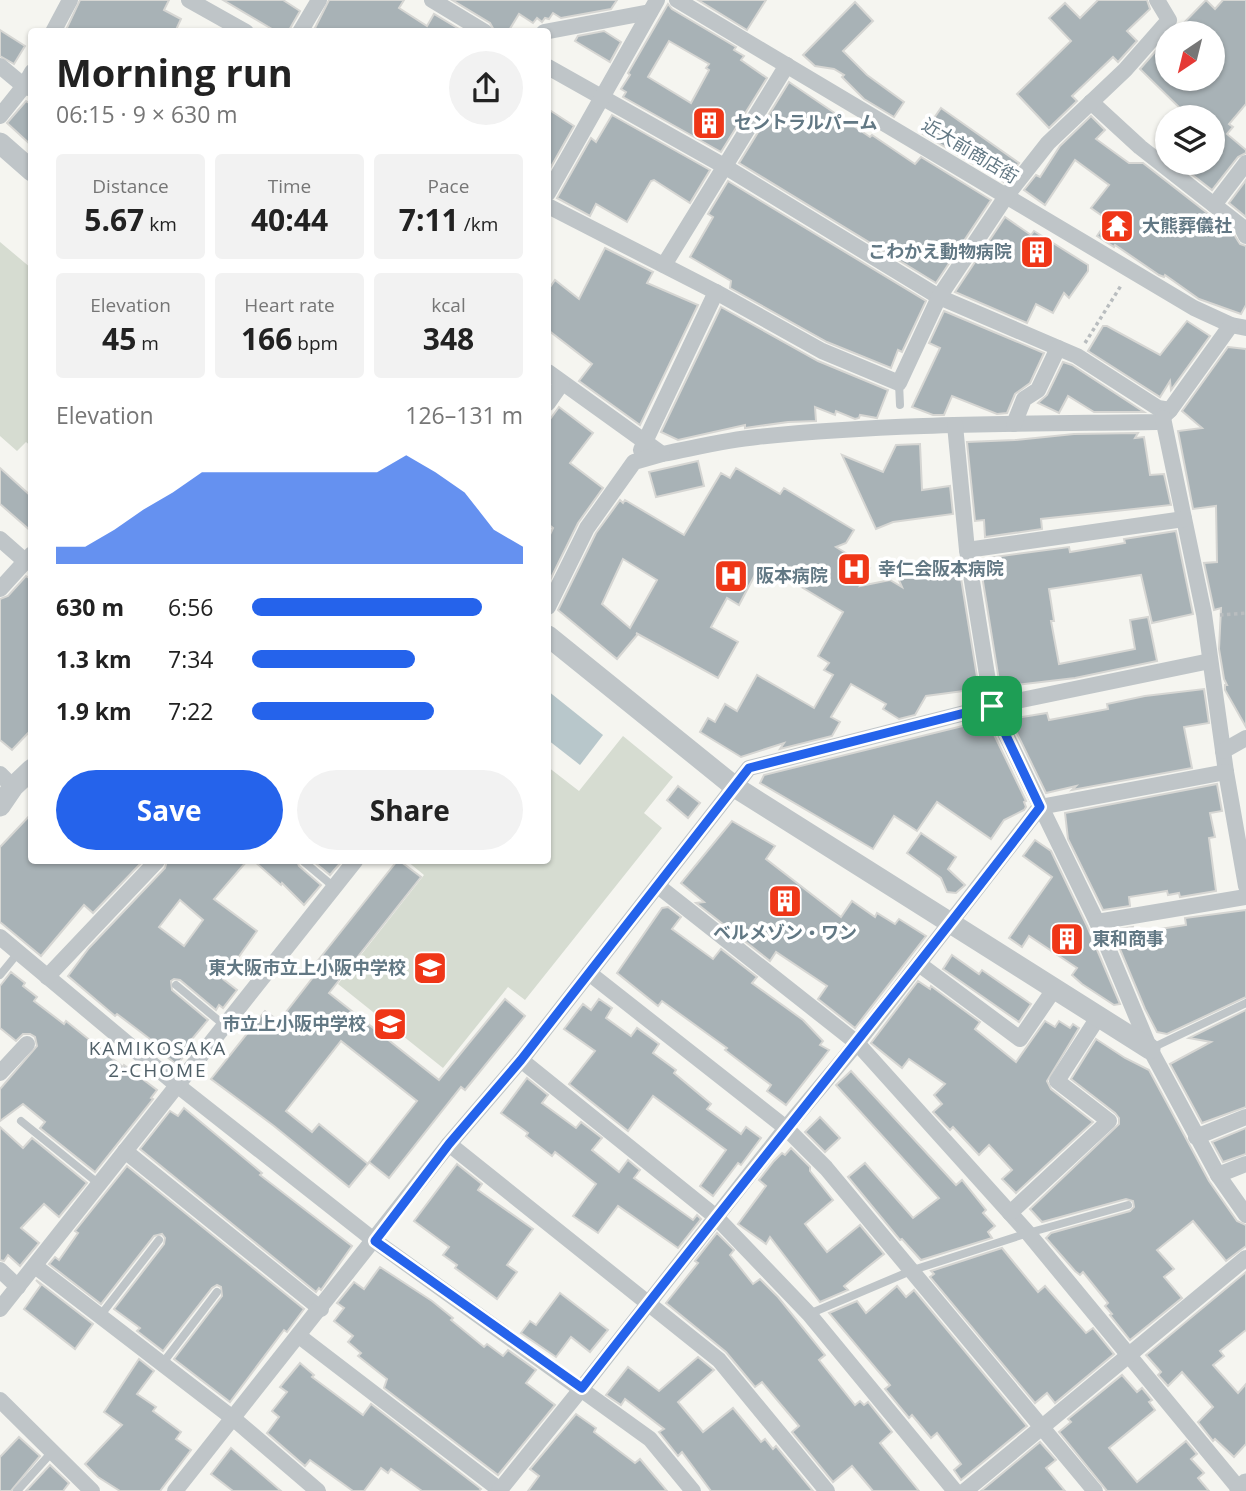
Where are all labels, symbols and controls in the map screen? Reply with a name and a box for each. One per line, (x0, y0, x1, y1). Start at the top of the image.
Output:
north arrow (1155, 21, 1225, 91)
map controls (1155, 21, 1225, 175)
text: Morning run (56, 46, 293, 98)
button: share (449, 51, 523, 125)
text: 06:15 · 9 × 630 m (56, 98, 238, 130)
building icon: セントラルパーム (690, 104, 728, 142)
button: layers (1155, 105, 1225, 175)
place label: セントラルパーム (734, 110, 877, 134)
street label: 近大前商店街 (918, 112, 1023, 188)
text: Distance (92, 173, 169, 199)
text: Time (268, 173, 311, 199)
text: Pace (428, 173, 469, 199)
text: 5.67 (84, 199, 144, 240)
text: 40:44 (251, 199, 328, 240)
text: 7:11 (399, 199, 459, 240)
temple icon: 大熊葬儀社 (1098, 207, 1136, 245)
text: km (144, 211, 177, 237)
text: /km (459, 211, 498, 237)
place label: 大熊葬儀社 (1142, 213, 1232, 237)
building icon: こわかえ動物病院 (1018, 233, 1056, 271)
place label: こわかえ動物病院 (868, 239, 1012, 263)
text: Elevation (90, 292, 171, 318)
text: Heart rate (244, 292, 335, 318)
text: kcal (431, 292, 466, 318)
text: 45 (102, 318, 136, 359)
text: 166 (241, 318, 292, 359)
text: 348 (423, 318, 474, 359)
text: m (136, 330, 159, 356)
text: bpm (292, 330, 338, 356)
text: Elevation (56, 399, 154, 431)
text: 126–131 m (405, 399, 523, 431)
hospital icon: 幸仁会阪本病院 (835, 550, 873, 588)
place label: 幸仁会阪本病院 (878, 556, 1004, 580)
hospital icon: 阪本病院 (712, 557, 750, 595)
place label: 阪本病院 (756, 563, 828, 587)
text: 630 m (56, 591, 124, 623)
text: 6:56 (168, 591, 214, 623)
text: 1.3 km (56, 643, 132, 675)
text: 7:34 (168, 643, 214, 675)
pin (962, 676, 1022, 736)
icon: arrive (973, 687, 1011, 725)
text: 1.9 km (56, 695, 132, 727)
text: 7:22 (168, 695, 214, 727)
button: Save (56, 770, 283, 850)
button: Share (297, 770, 523, 850)
building icon: ベルメゾン・ワン (766, 882, 804, 920)
place label: ベルメゾン・ワン (713, 920, 857, 944)
building icon: 東和商事 (1048, 920, 1086, 958)
place label: 東和商事 (1092, 926, 1164, 950)
school or university icon: 東大阪市立上小阪中学校 (411, 949, 449, 987)
place label: 東大阪市立上小阪中学校 (208, 955, 406, 979)
school or university icon: 市立上小阪中学校 (371, 1005, 409, 1043)
place label: 市立上小阪中学校 (222, 1011, 366, 1035)
district label: KAMIKOSAKA 2-CHOME (89, 1035, 227, 1083)

